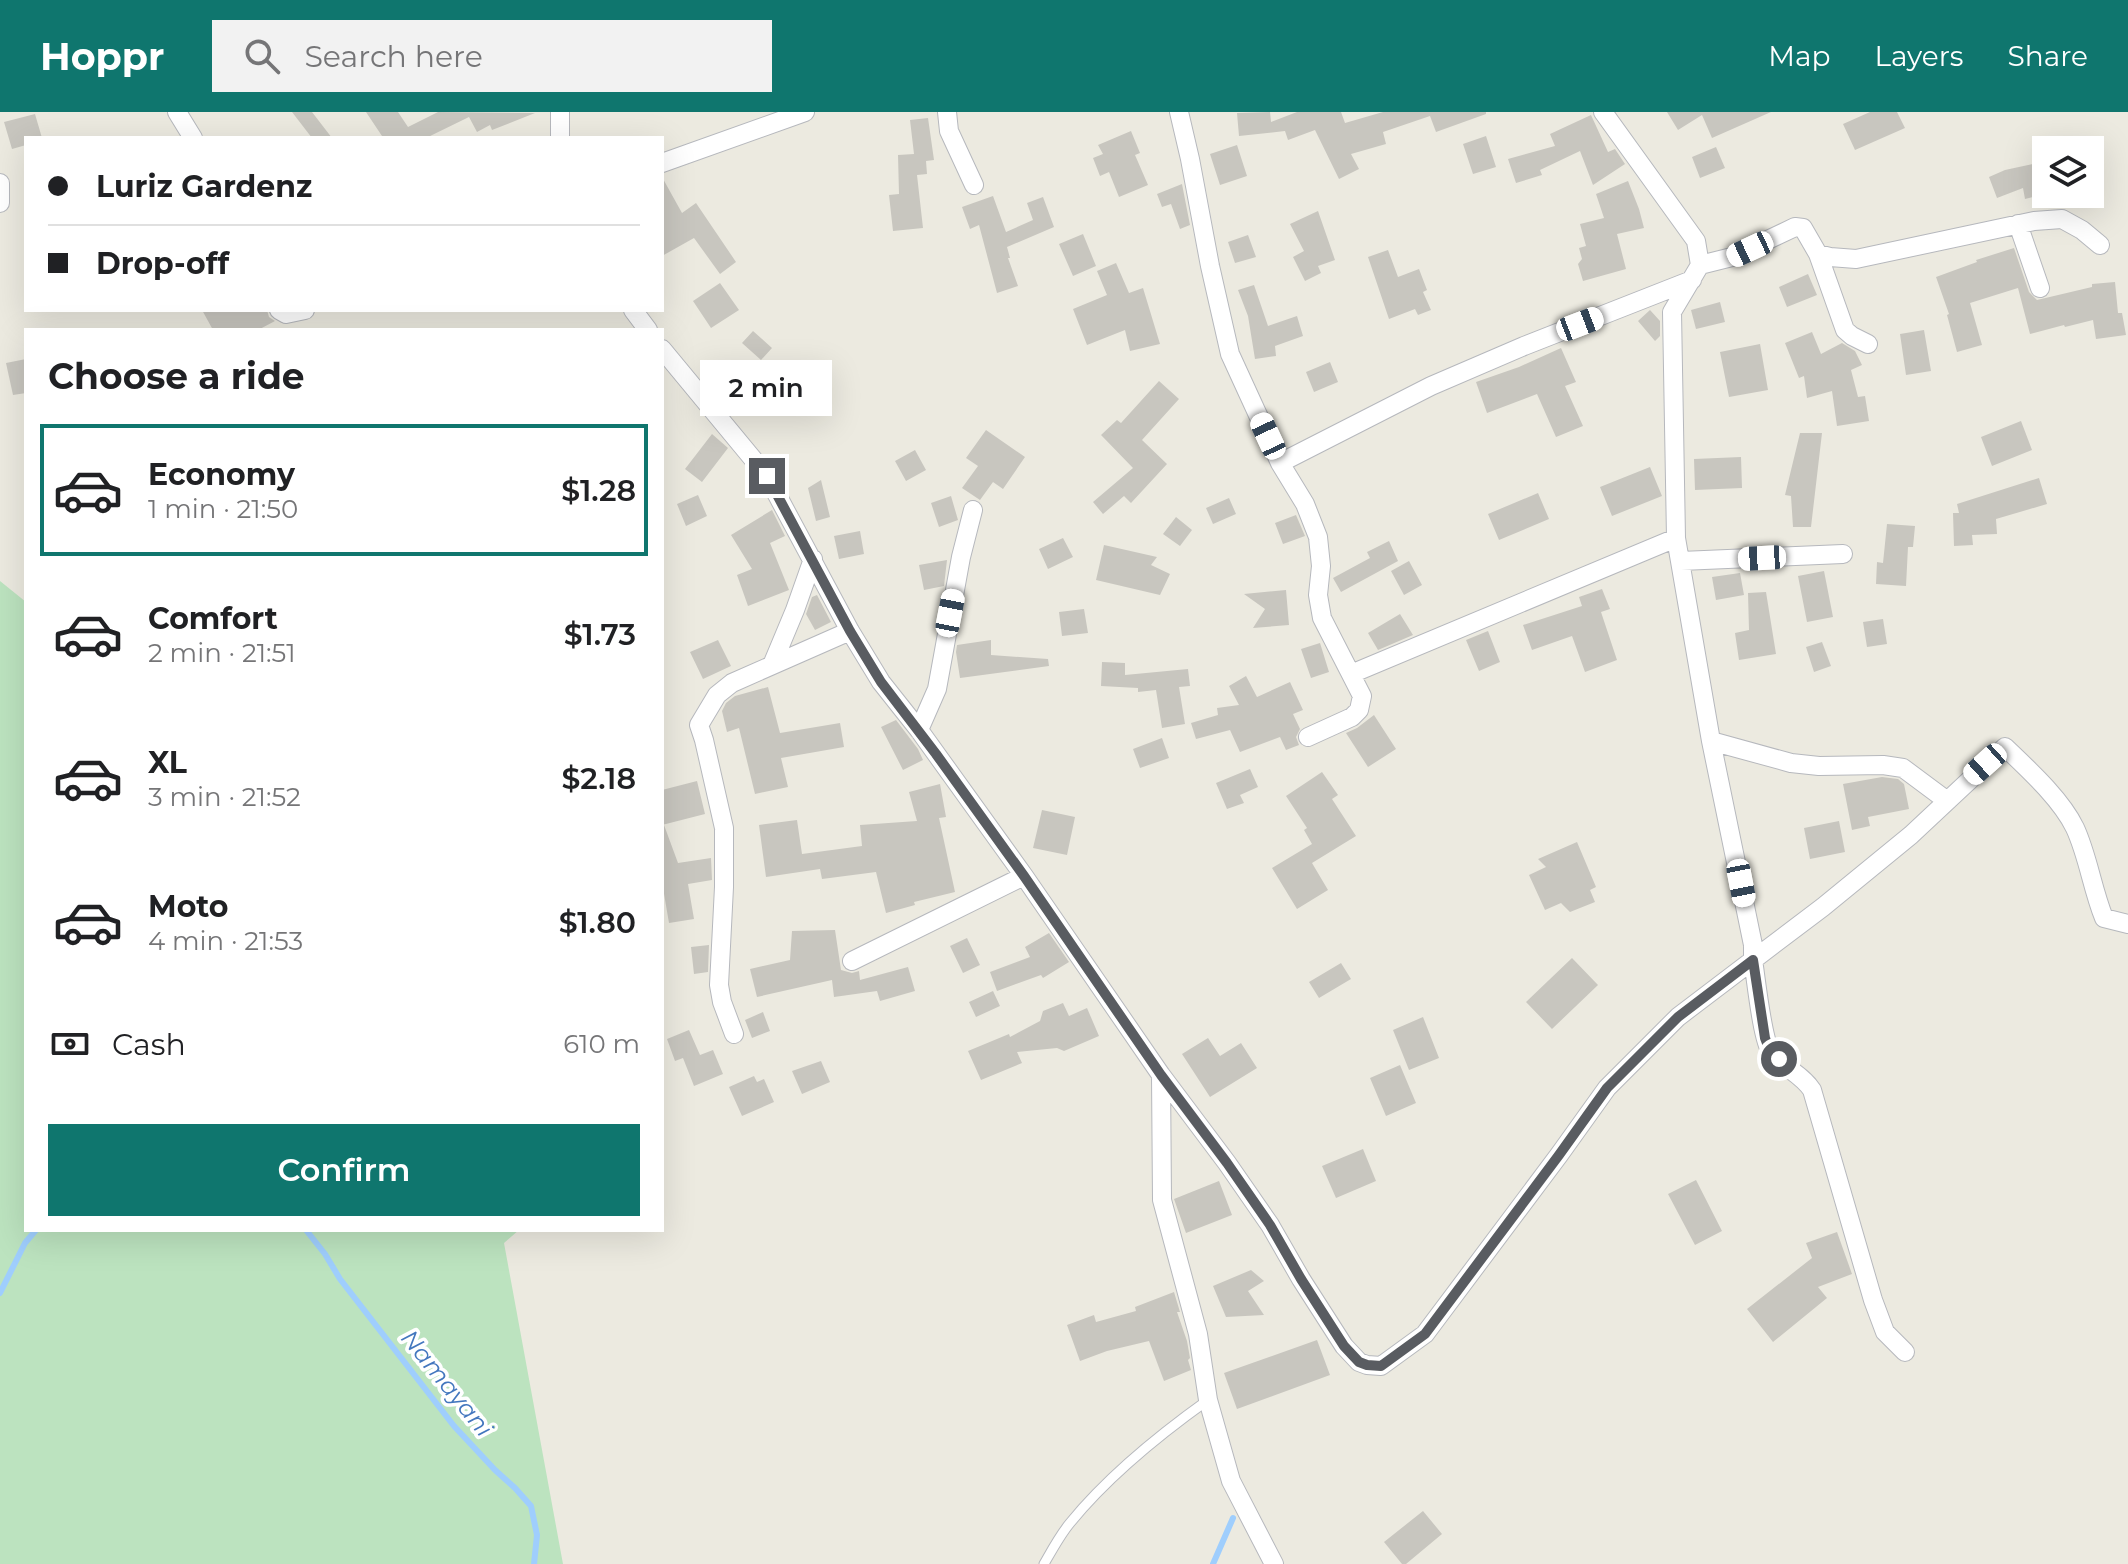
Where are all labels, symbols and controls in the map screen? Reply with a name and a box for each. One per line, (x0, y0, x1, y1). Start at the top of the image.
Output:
search box (212, 20, 772, 92)
text: Hoppr (40, 33, 164, 80)
icon: search (240, 34, 284, 78)
text: Search here (304, 38, 483, 75)
text: Map (1768, 39, 1831, 73)
text: Layers (1875, 39, 1964, 73)
text: Share (2008, 39, 2088, 73)
map controls (2032, 136, 2104, 208)
button: layers (2032, 136, 2104, 208)
text: Luriz Gardenz (96, 168, 312, 205)
car (1723, 228, 1777, 270)
text: Drop-off (96, 245, 229, 282)
car (1553, 304, 1607, 344)
text: Choose a ride (48, 354, 305, 398)
callout: 2 min (701, 360, 833, 416)
text: 2 min (728, 372, 804, 404)
car (1247, 409, 1289, 463)
icon: car (52, 454, 124, 526)
text: Economy (148, 456, 295, 493)
route end (749, 458, 785, 494)
text: $1.28 (561, 472, 636, 509)
text: 1 min · 21:50 (148, 493, 298, 525)
car (1737, 545, 1787, 571)
car (934, 587, 966, 639)
icon: car (52, 598, 124, 670)
text: Comfort (148, 600, 278, 637)
text: $1.73 (564, 616, 636, 653)
text: 2 min · 21:51 (148, 637, 296, 669)
car (1959, 739, 2011, 789)
icon: car (52, 742, 124, 814)
text: XL (148, 744, 187, 781)
text: $2.18 (562, 760, 636, 797)
text: 3 min · 21:52 (148, 781, 301, 813)
car (1725, 857, 1757, 909)
icon: car (52, 886, 124, 958)
text: Moto (148, 888, 229, 925)
text: $1.80 (559, 904, 636, 941)
text: 4 min · 21:53 (148, 925, 303, 957)
icon: cash (48, 1022, 92, 1066)
text: Cash (112, 1026, 186, 1063)
text: 610 m (563, 1028, 640, 1060)
route start (1761, 1041, 1797, 1077)
button: Confirm (48, 1124, 640, 1216)
water label: Namayani (395, 1324, 499, 1443)

